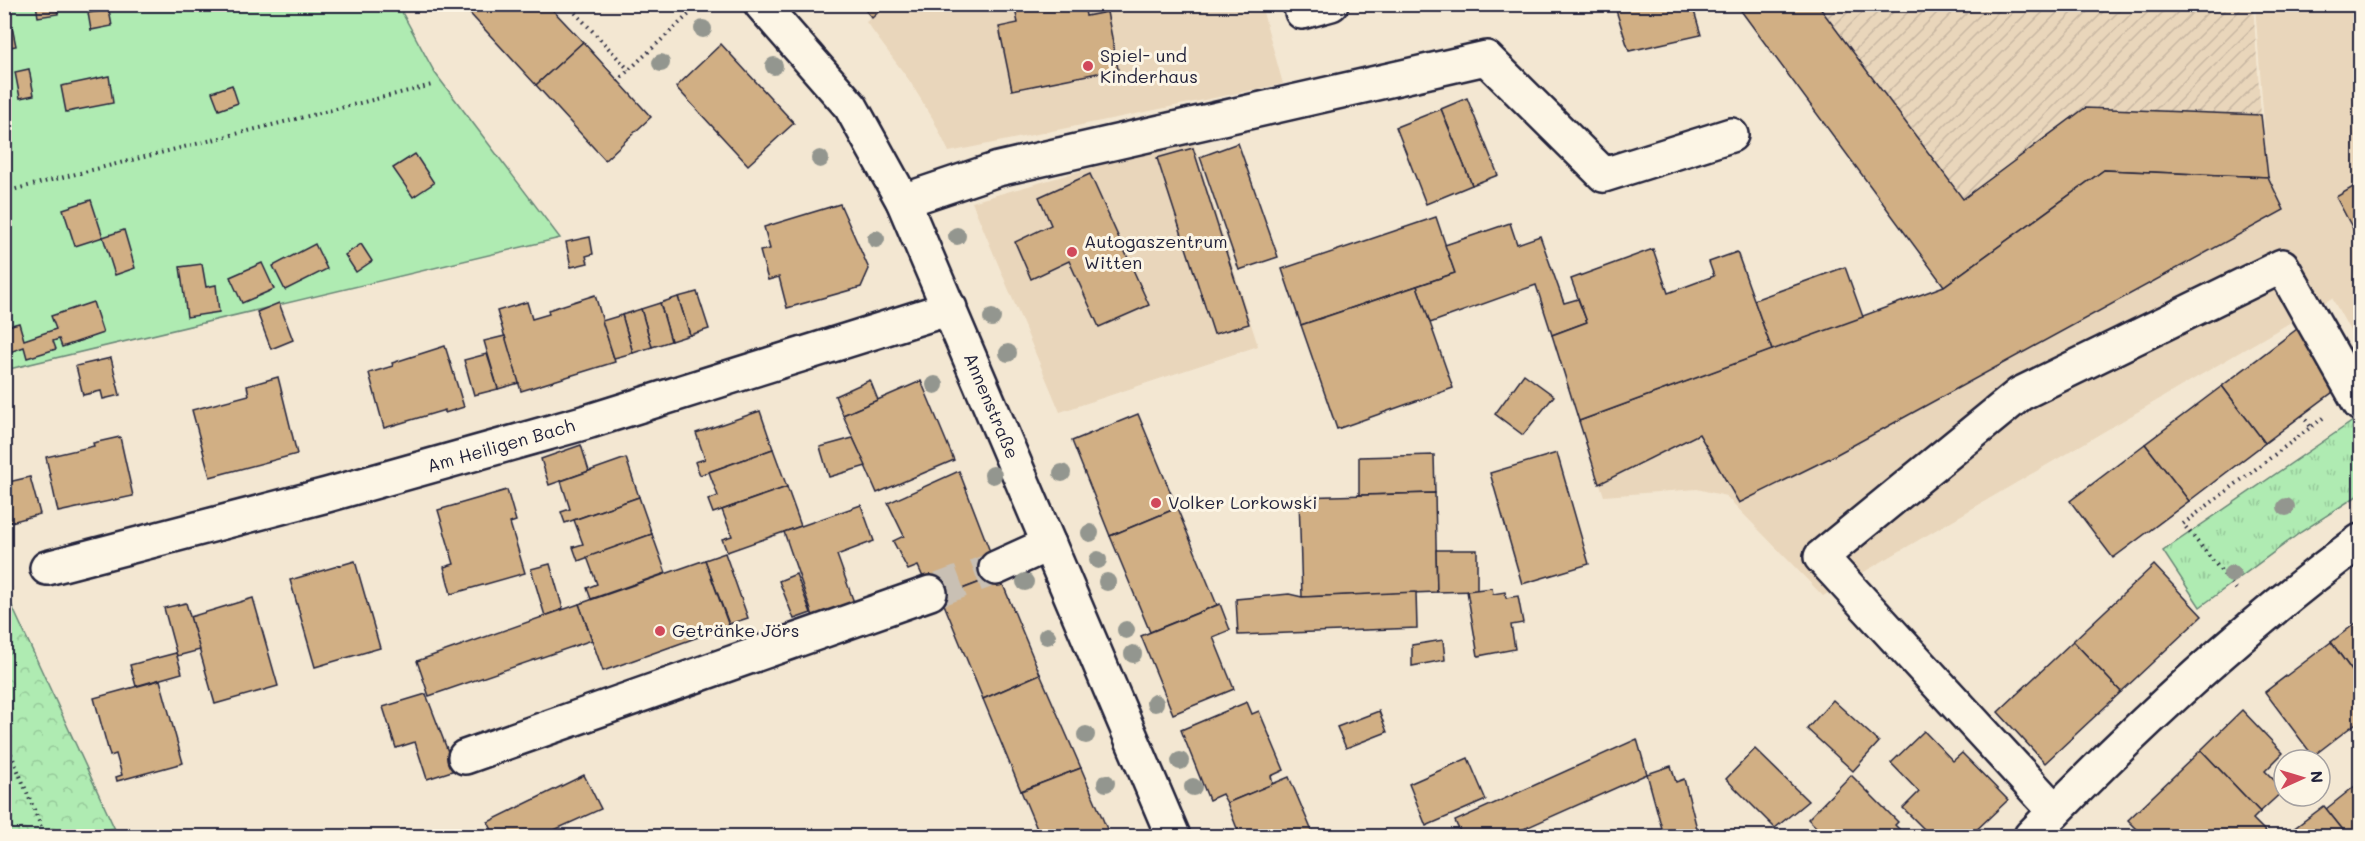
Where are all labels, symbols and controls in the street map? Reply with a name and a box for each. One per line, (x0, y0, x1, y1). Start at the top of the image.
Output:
place label: Spiel- und Kinderhaus (1100, 43, 1198, 88)
marker: Spiel- und Kinderhaus (1081, 59, 1095, 73)
place label: Autogaszentrum Witten (1084, 229, 1228, 274)
marker: Autogaszentrum Witten (1065, 245, 1079, 259)
street label: Annenstraße (959, 349, 1025, 462)
street label: Am Heiligen Bach (424, 412, 577, 478)
place label: Volker Lorkowski (1168, 490, 1317, 514)
marker: Volker Lorkowski (1149, 496, 1163, 510)
place label: Getränke Jörs (672, 618, 799, 642)
marker: Getränke Jörs (653, 624, 667, 638)
north arrow (2272, 748, 2332, 808)
text: N (2307, 770, 2328, 784)

